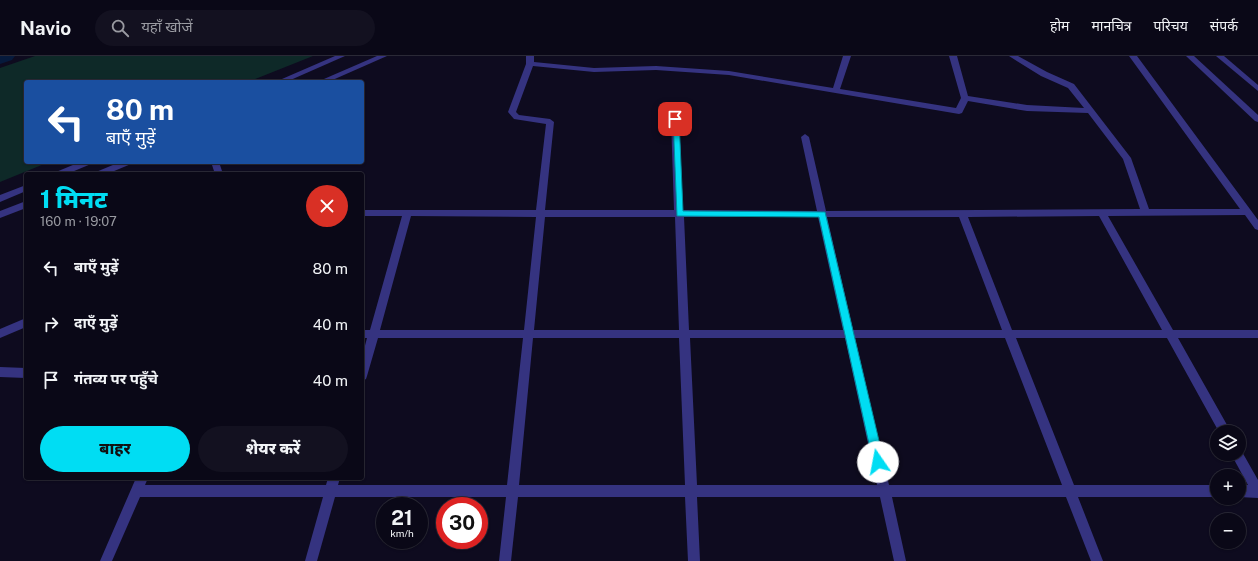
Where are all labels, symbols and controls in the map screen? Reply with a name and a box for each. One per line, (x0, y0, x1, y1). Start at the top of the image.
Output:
search box (95, 10, 375, 46)
text: Navio (20, 17, 71, 39)
icon: search (109, 17, 131, 39)
text: यहाँ खोजें (141, 18, 193, 35)
text: होम (1050, 18, 1069, 34)
text: मानचित्र (1091, 18, 1132, 34)
text: परिचय (1154, 18, 1188, 34)
text: संपर्क (1210, 18, 1238, 34)
text: 80 m (106, 93, 174, 126)
icon: left (40, 96, 92, 148)
pin (658, 102, 692, 136)
icon: arrive (664, 108, 686, 130)
text: बाएँ मुड़ें (106, 127, 156, 148)
text: 1 मिनट (40, 185, 107, 213)
button: close (306, 185, 348, 227)
text: 160 m · 19:07 (40, 214, 117, 229)
icon: left (40, 257, 62, 279)
text: बाएँ मुड़ें (74, 258, 119, 275)
text: 80 m (313, 260, 348, 277)
icon: right (40, 313, 62, 335)
text: दाएँ मुड़ें (74, 314, 118, 331)
text: 40 m (313, 316, 348, 333)
icon: arrive (40, 369, 62, 391)
text: गंतव्य पर पहुँचे (74, 370, 158, 387)
text: 40 m (313, 372, 348, 389)
map controls (1210, 425, 1246, 549)
button: layers (1210, 425, 1246, 461)
button: बाहर (40, 426, 190, 472)
button: शेयर करें (198, 426, 348, 472)
position arrow (857, 441, 899, 483)
button: + (1210, 469, 1246, 505)
speed limit sign: 30 (436, 497, 488, 549)
text: 21 (391, 506, 413, 530)
button: − (1210, 513, 1246, 549)
text: km/h (390, 527, 414, 539)

